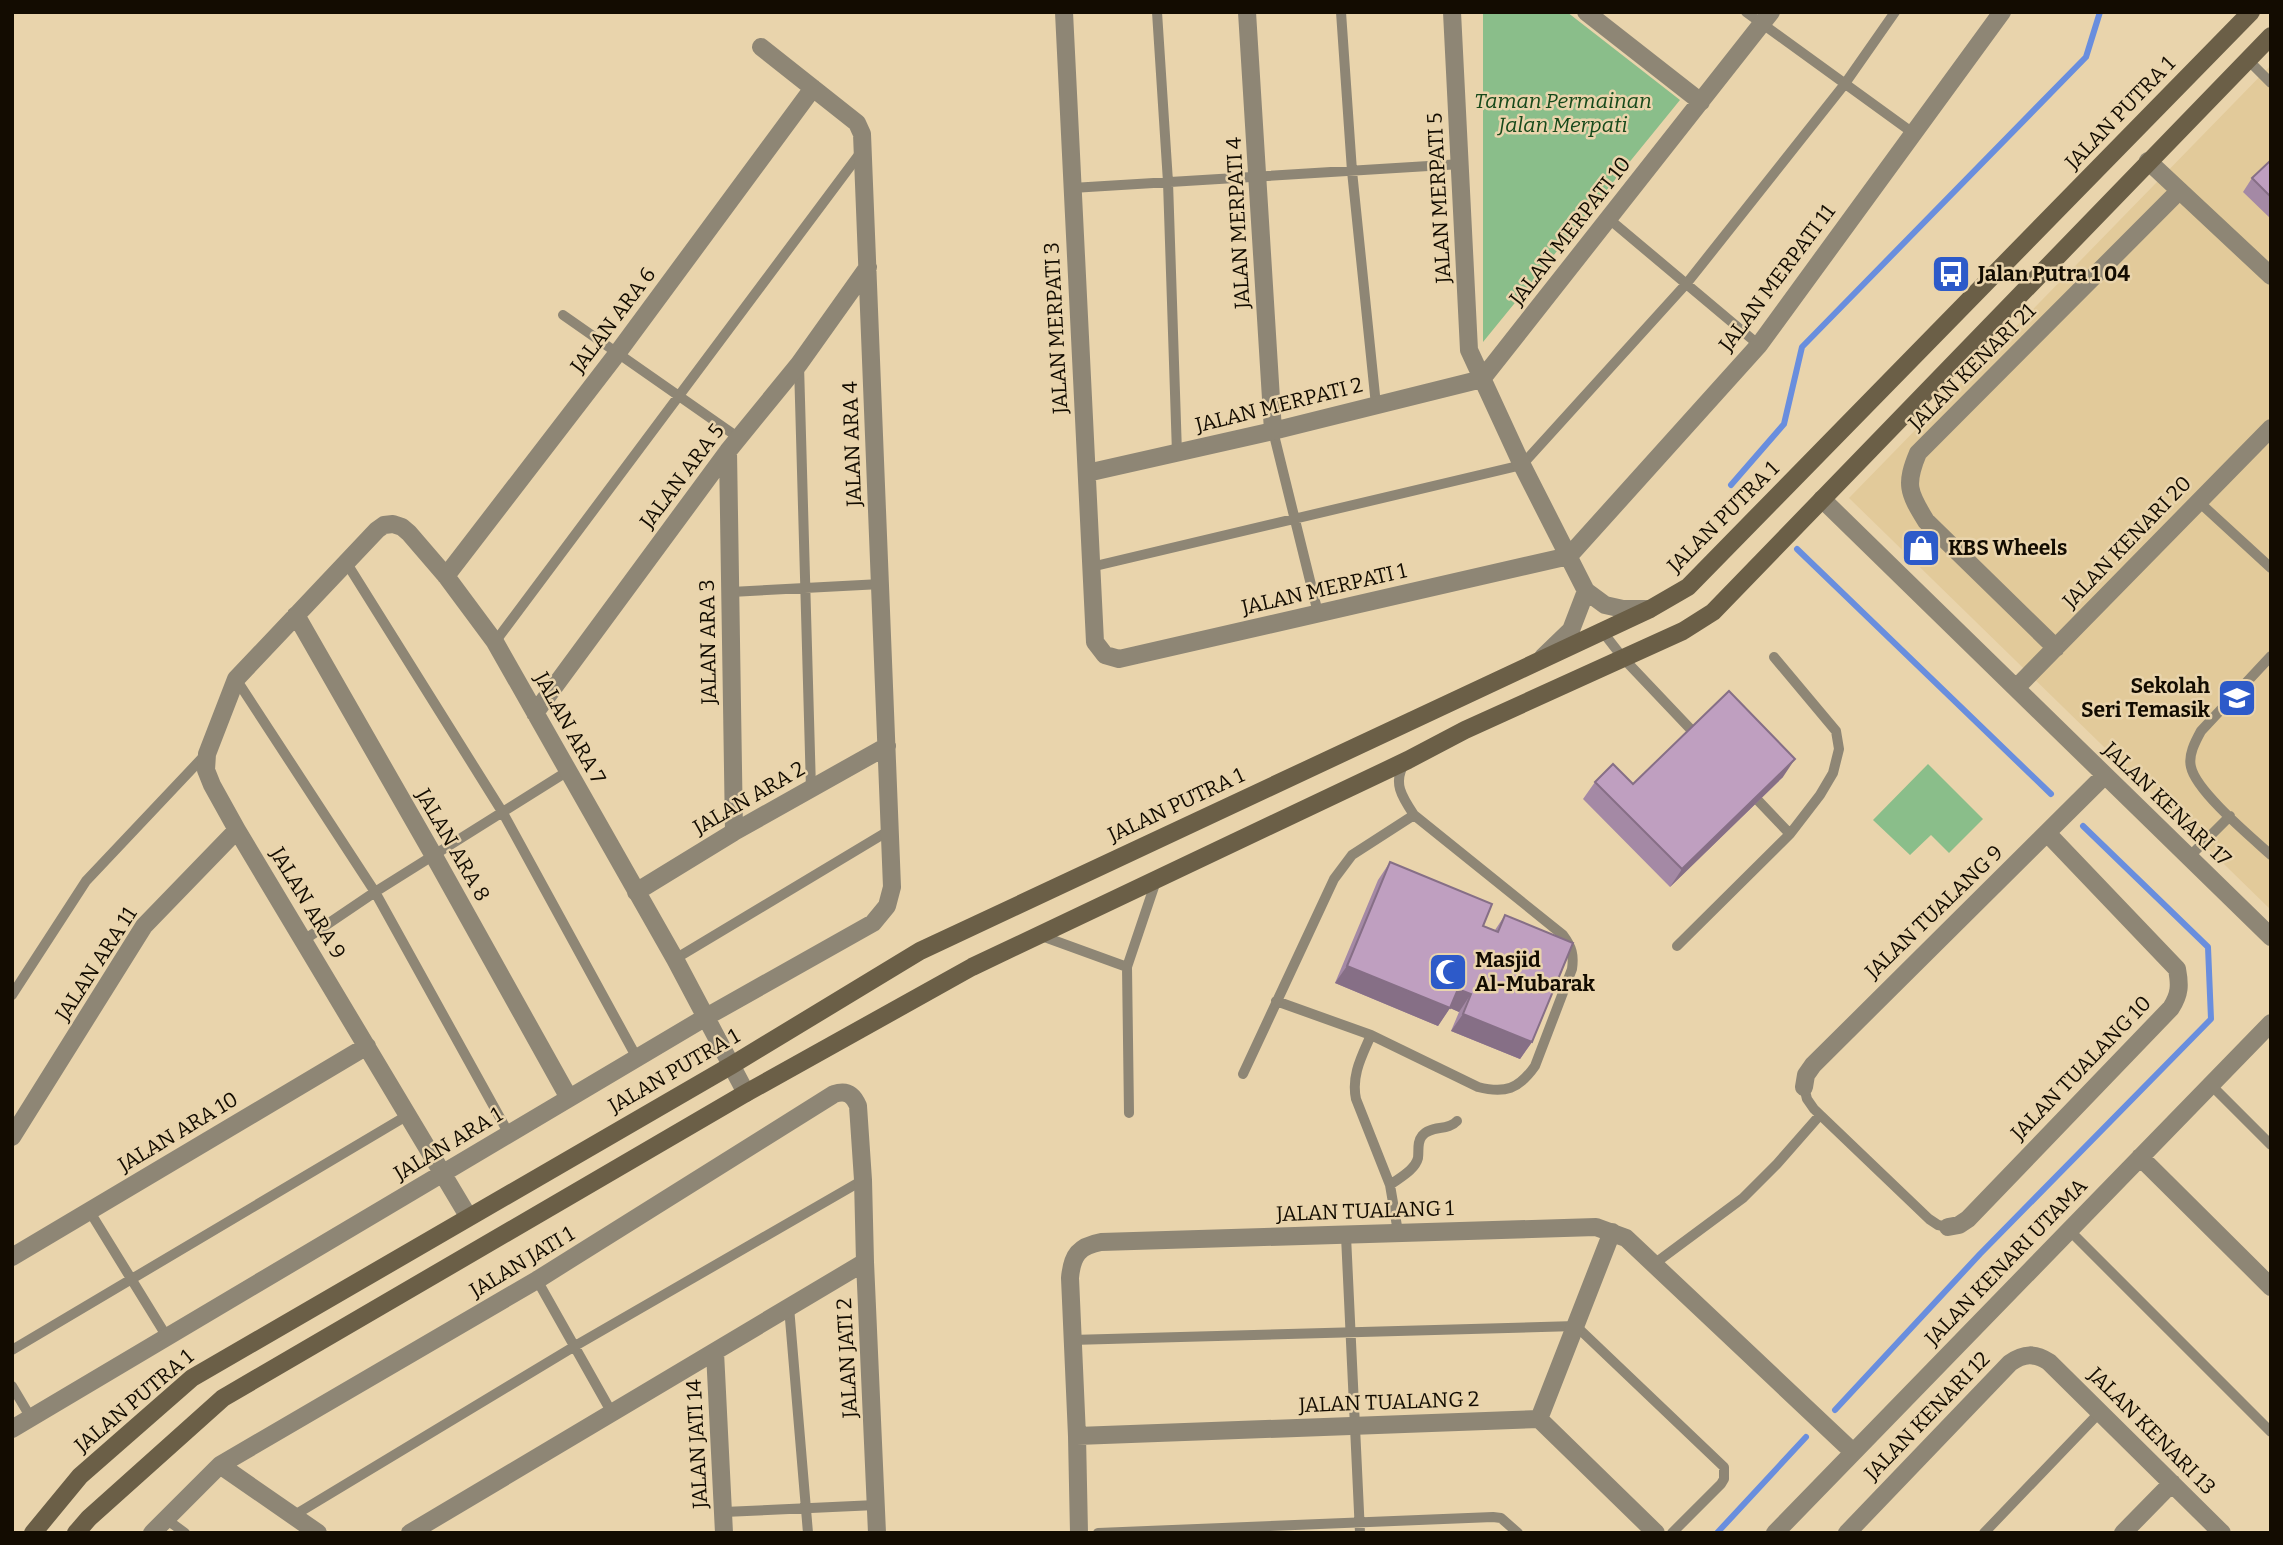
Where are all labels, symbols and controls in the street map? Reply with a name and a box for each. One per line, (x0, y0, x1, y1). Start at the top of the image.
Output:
street label: JALAN PUTRA 1 (2059, 51, 2181, 176)
park label: Taman Permainan Jalan Merpati (1474, 88, 1652, 138)
street label: JALAN MERPATI 5 (1422, 112, 1457, 285)
street label: JALAN MERPATI 4 (1221, 136, 1256, 311)
street label: JALAN MERPATI 10 (1503, 151, 1636, 311)
street label: JALAN MERPATI 11 (1713, 199, 1841, 357)
street label: JALAN MERPATI 3 (1039, 241, 1074, 416)
bus stop icon: Jalan Putra 1 04 (1930, 253, 1972, 295)
place label: Jalan Putra 1 04 (1977, 261, 2130, 287)
street label: JALAN ARA 6 (564, 262, 661, 379)
street label: JALAN KENARI 21 (1902, 298, 2041, 437)
street label: JALAN MERPATI 2 (1192, 372, 1365, 439)
street label: JALAN ARA 4 (837, 381, 867, 508)
street label: JALAN ARA 5 (634, 418, 730, 534)
street label: JALAN PUTRA 1 (1661, 455, 1785, 579)
street label: JALAN KENARI 20 (2056, 470, 2197, 614)
shop icon: KBS Wheels (1900, 527, 1942, 569)
place label: KBS Wheels (1948, 535, 2067, 561)
street label: JALAN MERPATI 1 (1238, 557, 1409, 621)
street label: JALAN ARA 3 (694, 579, 722, 706)
street label: JALAN ARA 7 (528, 667, 612, 789)
place label: Sekolah Seri Temasik (2081, 673, 2211, 723)
school or university icon: Sekolah Seri Temasik (2216, 677, 2258, 719)
street label: JALAN KENARI 17 (2097, 736, 2237, 872)
street label: JALAN ARA 2 (688, 756, 810, 841)
street label: JALAN PUTRA 1 (1103, 762, 1249, 848)
street label: JALAN ARA 8 (410, 783, 496, 906)
street label: JALAN TUALANG 9 (1859, 840, 2008, 985)
street label: JALAN ARA 9 (264, 842, 351, 964)
street label: JALAN ARA 11 (49, 902, 143, 1027)
place label: Masjid Al-Mubarak (1475, 947, 1595, 997)
mosque icon: Masjid Al-Mubarak (1427, 951, 1469, 993)
street label: JALAN TUALANG 10 (2005, 990, 2157, 1147)
street label: JALAN PUTRA 1 (603, 1023, 745, 1120)
street label: JALAN ARA 10 (112, 1086, 243, 1178)
street label: JALAN ARA 1 (388, 1101, 507, 1187)
street label: JALAN KENARI UTAMA (1919, 1173, 2093, 1352)
street label: JALAN TUALANG 1 (1275, 1195, 1455, 1227)
street label: JALAN JATI 1 (464, 1220, 579, 1304)
street label: JALAN JATI 2 (831, 1297, 863, 1420)
street label: JALAN PUTRA 1 (69, 1343, 199, 1459)
street label: JALAN KENARI 12 (1858, 1346, 1995, 1487)
street label: JALAN KENARI 13 (2082, 1361, 2221, 1500)
street label: JALAN JATI 14 (681, 1379, 713, 1510)
street label: JALAN TUALANG 2 (1297, 1386, 1480, 1418)

